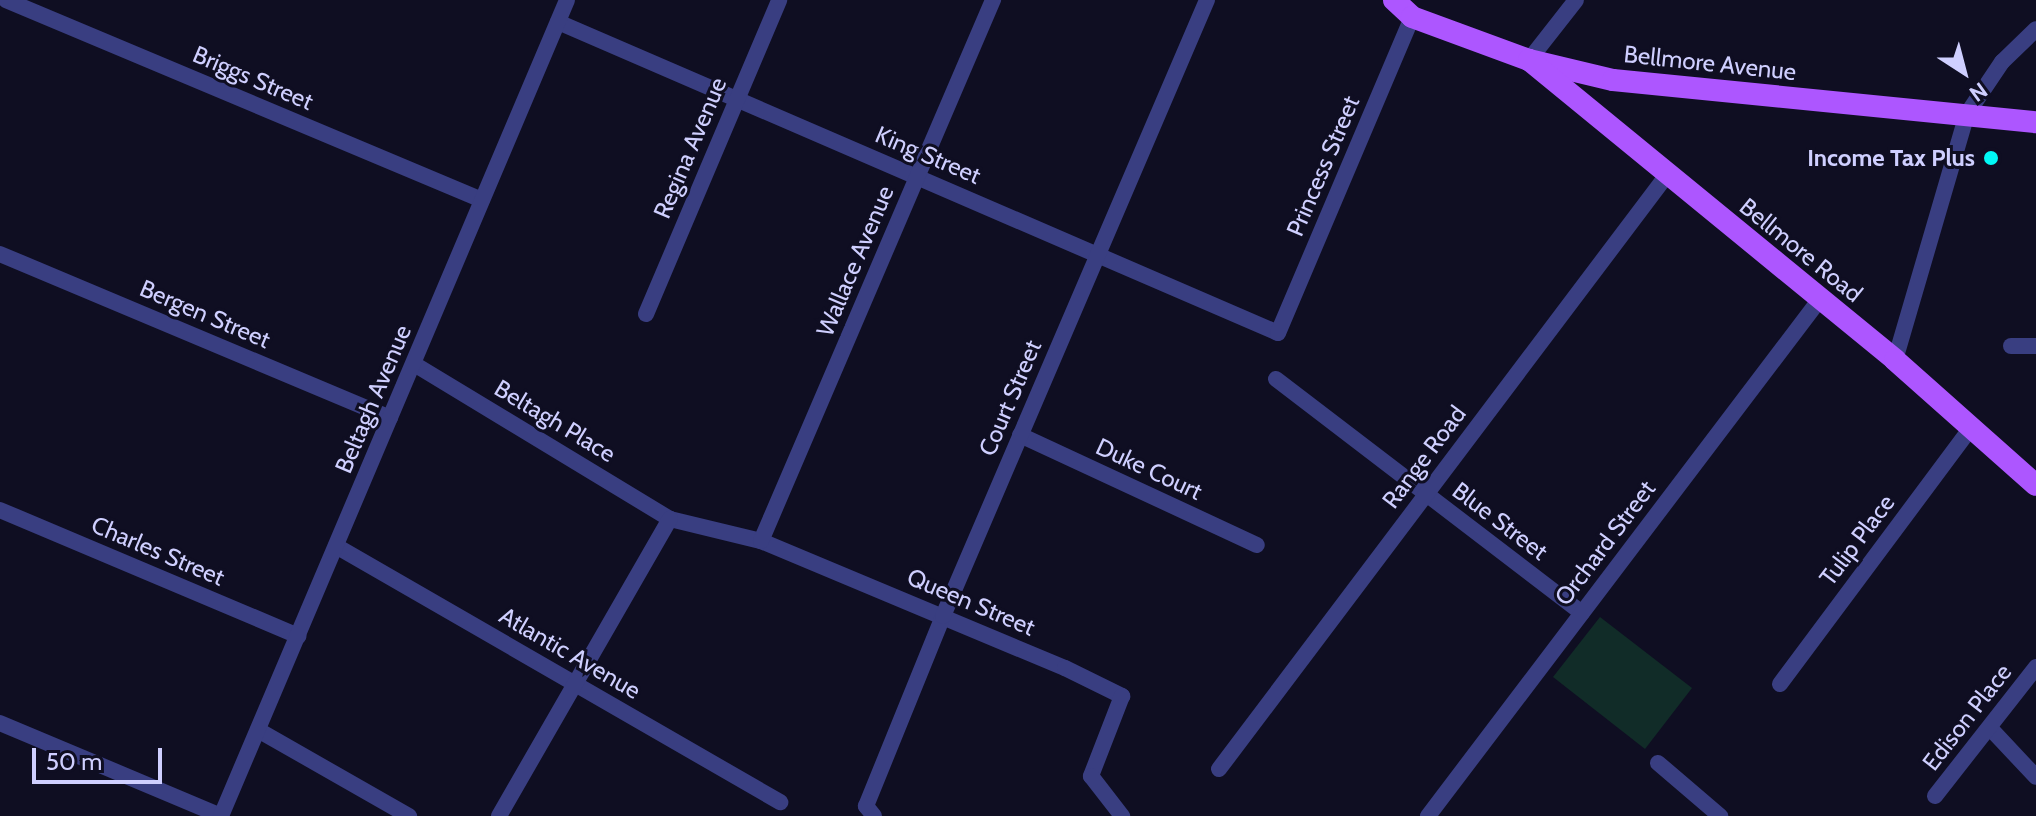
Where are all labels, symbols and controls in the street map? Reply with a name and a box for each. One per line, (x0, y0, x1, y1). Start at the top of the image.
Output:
north arrow (1924, 32, 2004, 112)
street label: Briggs Street (189, 40, 317, 116)
street label: Bellmore Avenue (1622, 40, 1798, 86)
street label: Regina Avenue (647, 73, 733, 223)
text: N (1964, 76, 1993, 107)
street label: Princess Street (1281, 92, 1365, 240)
street label: King Street (871, 120, 985, 190)
place label: Income Tax Plus (1807, 144, 1975, 172)
marker: Income Tax Plus (1982, 149, 2000, 167)
street label: Wallace Avenue (810, 181, 900, 341)
street label: Bellmore Road (1734, 192, 1868, 308)
street label: Bergen Street (135, 274, 275, 354)
street label: Beltagh Avenue (329, 321, 417, 477)
street label: Court Street (973, 336, 1047, 460)
street label: Beltagh Place (489, 374, 621, 468)
street label: Range Road (1376, 400, 1472, 514)
street label: Duke Court (1091, 432, 1207, 506)
street label: Orchard Street (1549, 475, 1661, 611)
street label: Blue Street (1447, 476, 1553, 566)
street label: Tulip Place (1813, 489, 1901, 591)
street label: Charles Street (87, 510, 229, 592)
street label: Queen Street (903, 562, 1039, 642)
street label: Atlantic Avenue (494, 601, 646, 705)
street label: Edison Place (1917, 658, 2017, 776)
scale bar (36, 732, 166, 782)
text: 50 m (46, 747, 102, 776)

